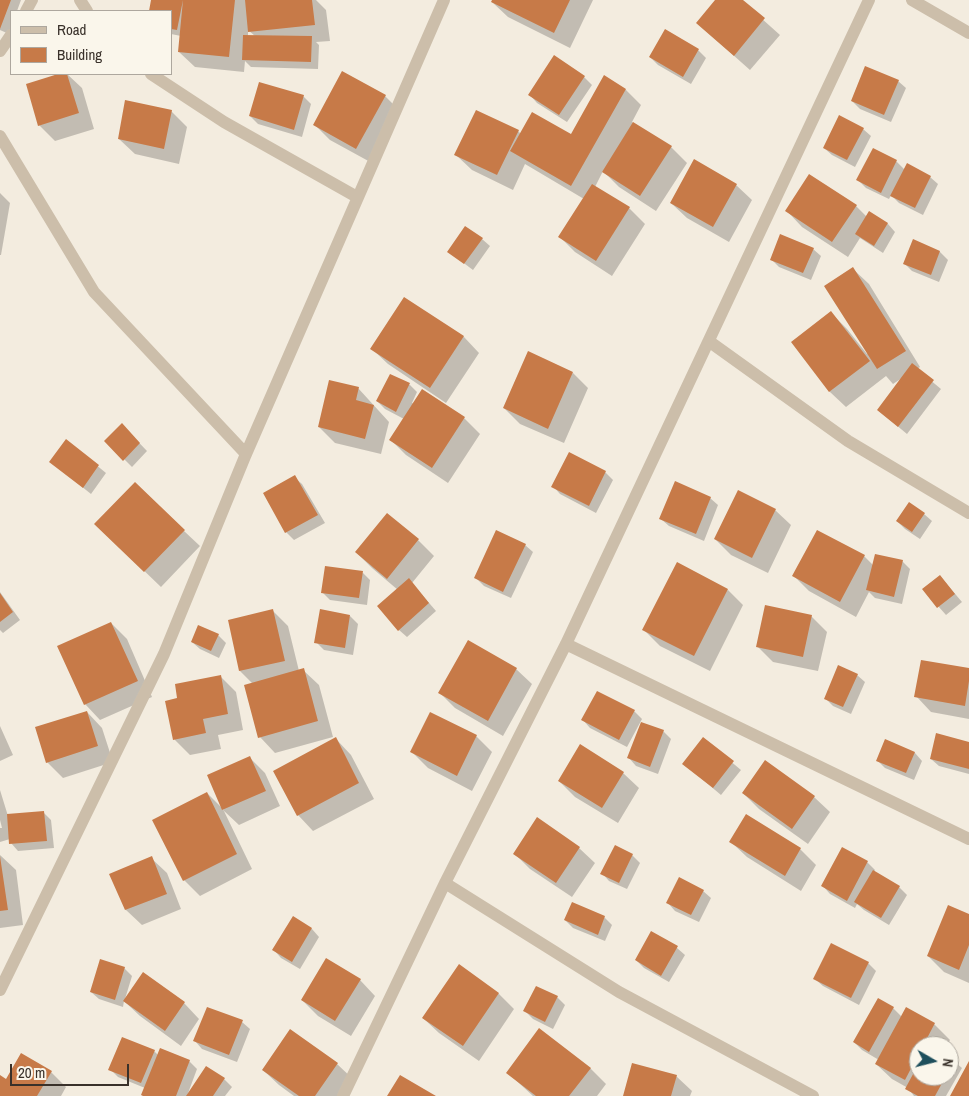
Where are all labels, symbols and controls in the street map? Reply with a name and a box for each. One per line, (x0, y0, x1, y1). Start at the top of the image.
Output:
legend (10, 10, 172, 75)
text: Road (57, 19, 86, 40)
text: Building (57, 44, 102, 65)
north arrow (909, 1036, 959, 1086)
scale bar (12, 1054, 131, 1086)
text: N (938, 1058, 957, 1068)
text: 20 m (18, 1062, 45, 1083)

